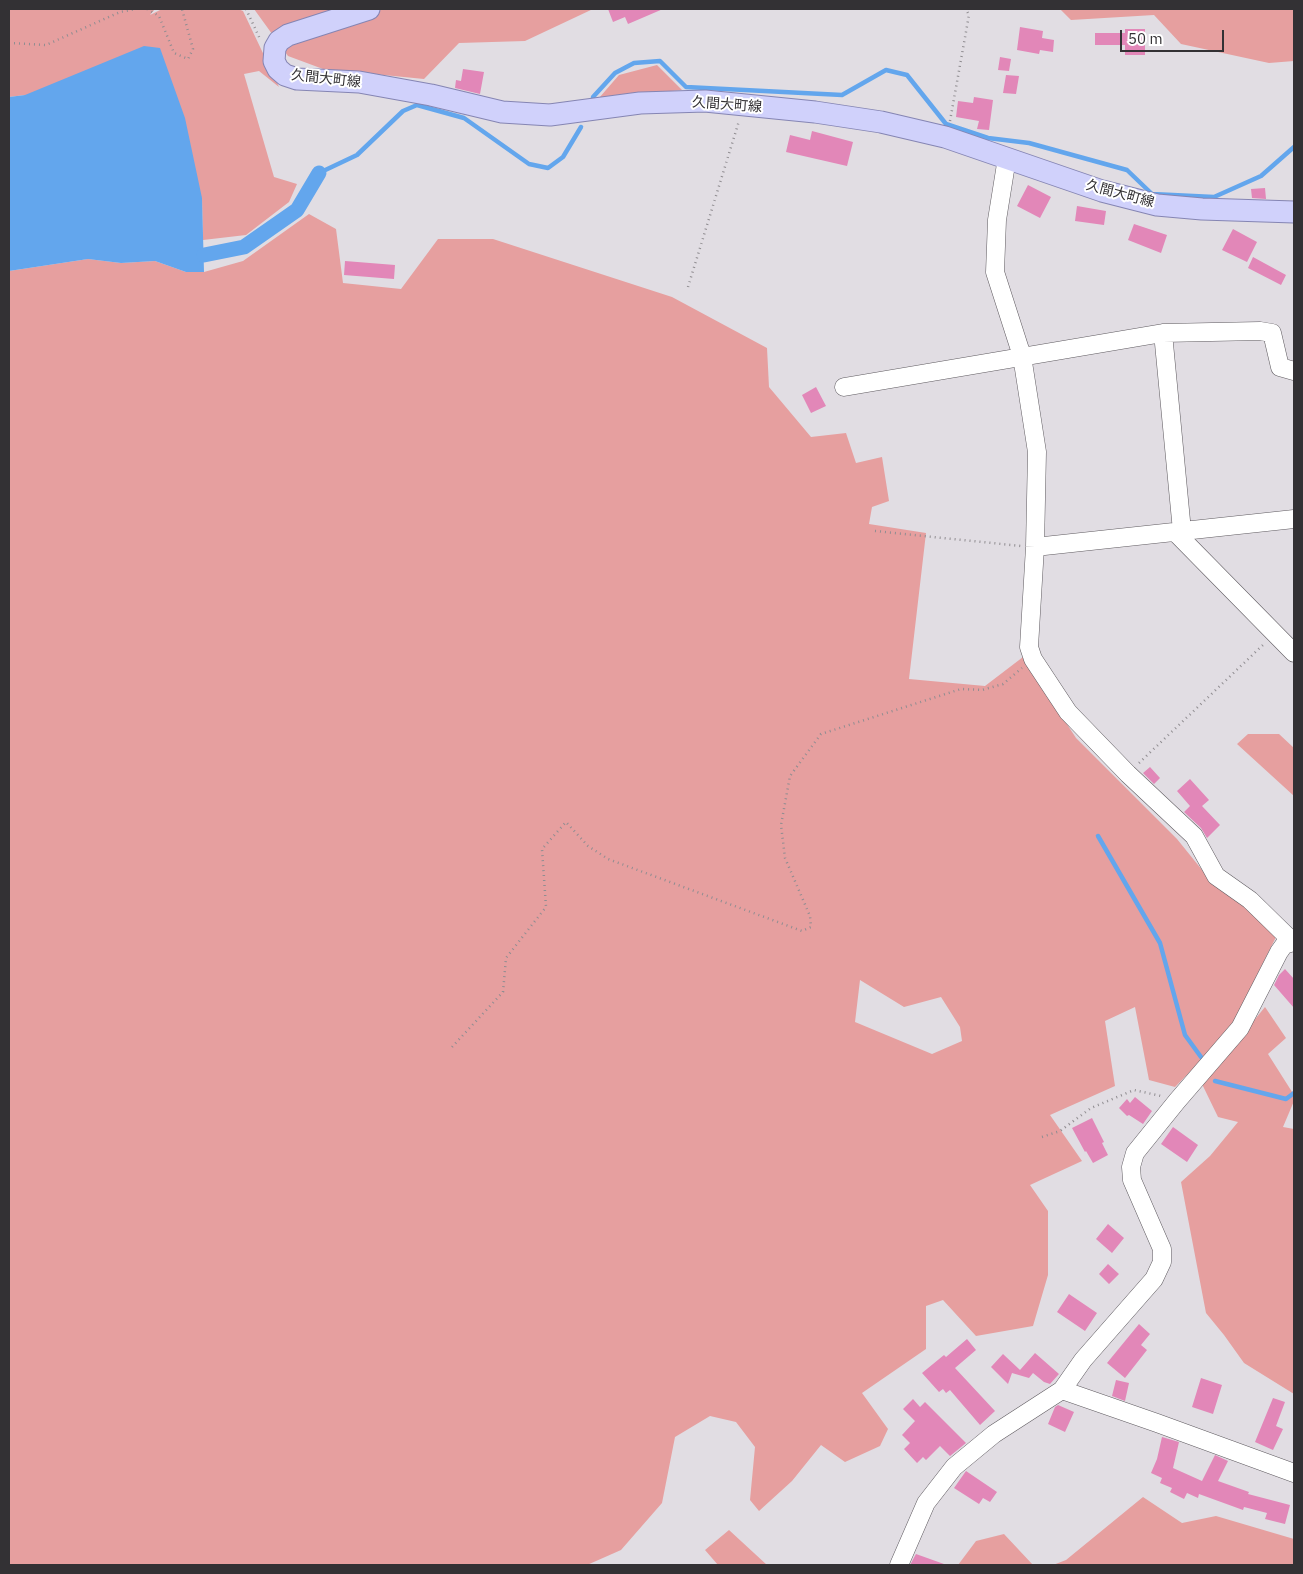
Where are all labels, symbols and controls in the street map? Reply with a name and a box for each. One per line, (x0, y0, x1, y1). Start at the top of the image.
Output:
scale bar (1123, 20, 1227, 52)
text: 50 m (1128, 29, 1163, 48)
street label: 久間大町線 (290, 67, 362, 91)
street label: 久間大町線 (691, 94, 763, 116)
street label: 久間大町線 (1084, 177, 1156, 211)

